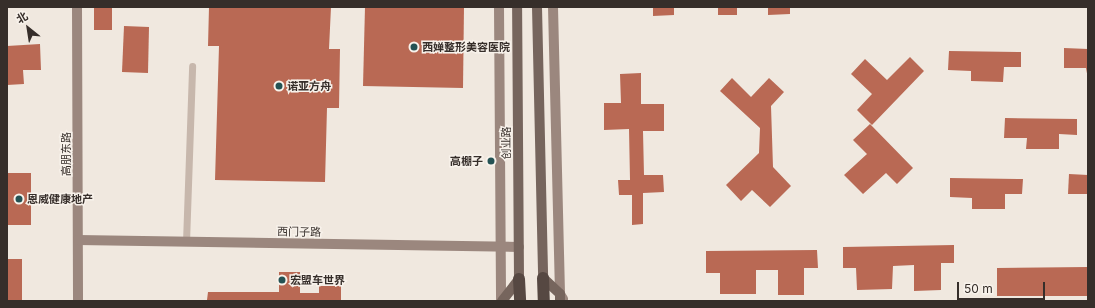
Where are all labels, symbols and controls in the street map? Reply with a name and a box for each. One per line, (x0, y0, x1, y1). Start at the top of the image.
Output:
north arrow (8, 8, 48, 48)
text: 北 (14, 9, 30, 26)
place label: 西婵整形美容医院 (422, 40, 510, 54)
marker: 西婵整形美容医院 (409, 42, 419, 52)
place label: 诺亚方舟 (287, 79, 331, 93)
marker: 诺亚方舟 (274, 81, 284, 91)
street label: 创业路 (499, 127, 513, 159)
street label: 高朋东路 (59, 132, 73, 176)
place label: 高棚子 (450, 154, 483, 168)
marker: 高棚子 (486, 156, 496, 166)
place label: 恩威健康地产 (27, 192, 93, 206)
marker: 恩威健康地产 (14, 194, 24, 204)
street label: 西门子路 (277, 225, 321, 239)
place label: 宏盟车世界 (290, 273, 345, 287)
scale bar (959, 274, 1047, 300)
marker: 宏盟车世界 (277, 275, 287, 285)
text: 50 m (964, 281, 993, 296)

